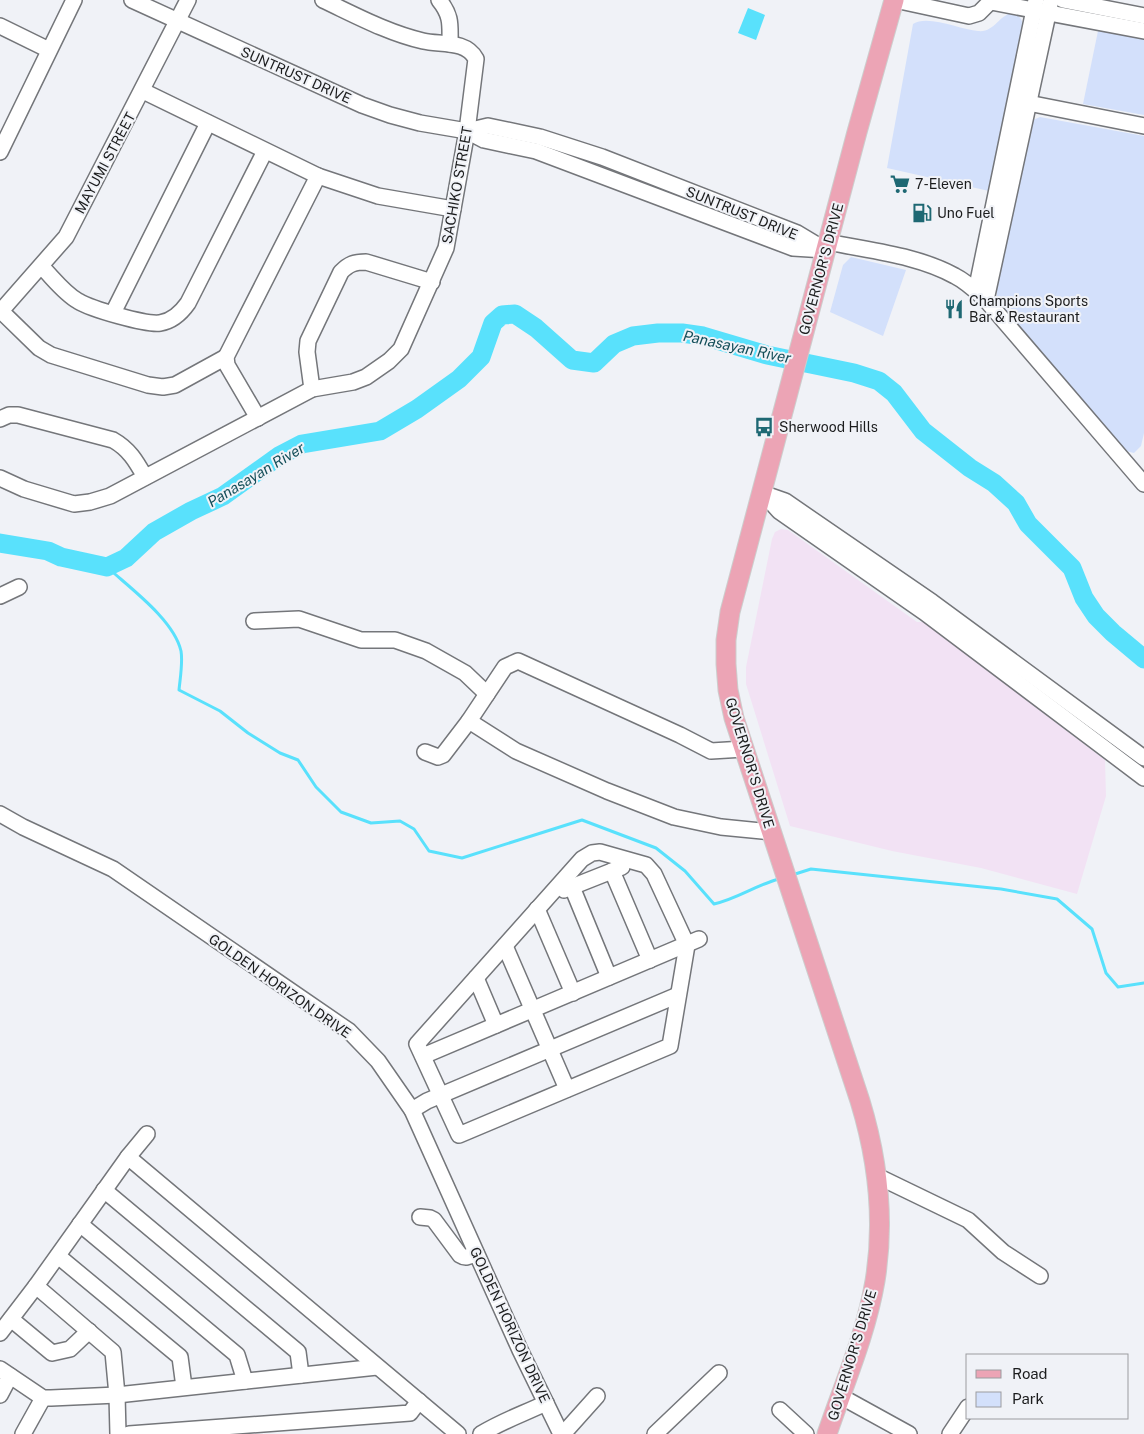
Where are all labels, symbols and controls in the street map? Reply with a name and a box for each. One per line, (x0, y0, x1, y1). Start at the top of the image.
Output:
street label: SUNTRUST DRIVE (238, 43, 354, 107)
street label: MAYUMI STREET (72, 110, 138, 216)
street label: SACHIKO STREET (439, 125, 475, 245)
supermarket icon: 7-Eleven (889, 173, 911, 195)
place label: 7-Eleven (915, 176, 972, 192)
street label: SUNTRUST DRIVE (684, 183, 800, 243)
street label: GOVERNOR'S DRIVE (796, 201, 846, 337)
fuel station icon: Uno Fuel (911, 202, 933, 224)
place label: Uno Fuel (937, 205, 995, 221)
place label: Champions Sports Bar & Restaurant (969, 293, 1088, 325)
restaurant icon: Champions Sports Bar & Restaurant (943, 298, 965, 320)
water label: Panasayan River (682, 327, 793, 366)
bus stop icon: Sherwood Hills (753, 416, 775, 438)
place label: Sherwood Hills (779, 419, 878, 435)
water label: Panasayan River (204, 439, 308, 510)
street label: GOVERNOR'S DRIVE (722, 696, 778, 830)
street label: GOLDEN HORIZON DRIVE (206, 931, 354, 1041)
street label: GOLDEN HORIZON DRIVE (467, 1245, 553, 1405)
street label: GOVERNOR'S DRIVE (824, 1288, 880, 1422)
legend (966, 1354, 1129, 1419)
text: Road (1012, 1365, 1048, 1382)
text: Park (1012, 1390, 1044, 1407)

